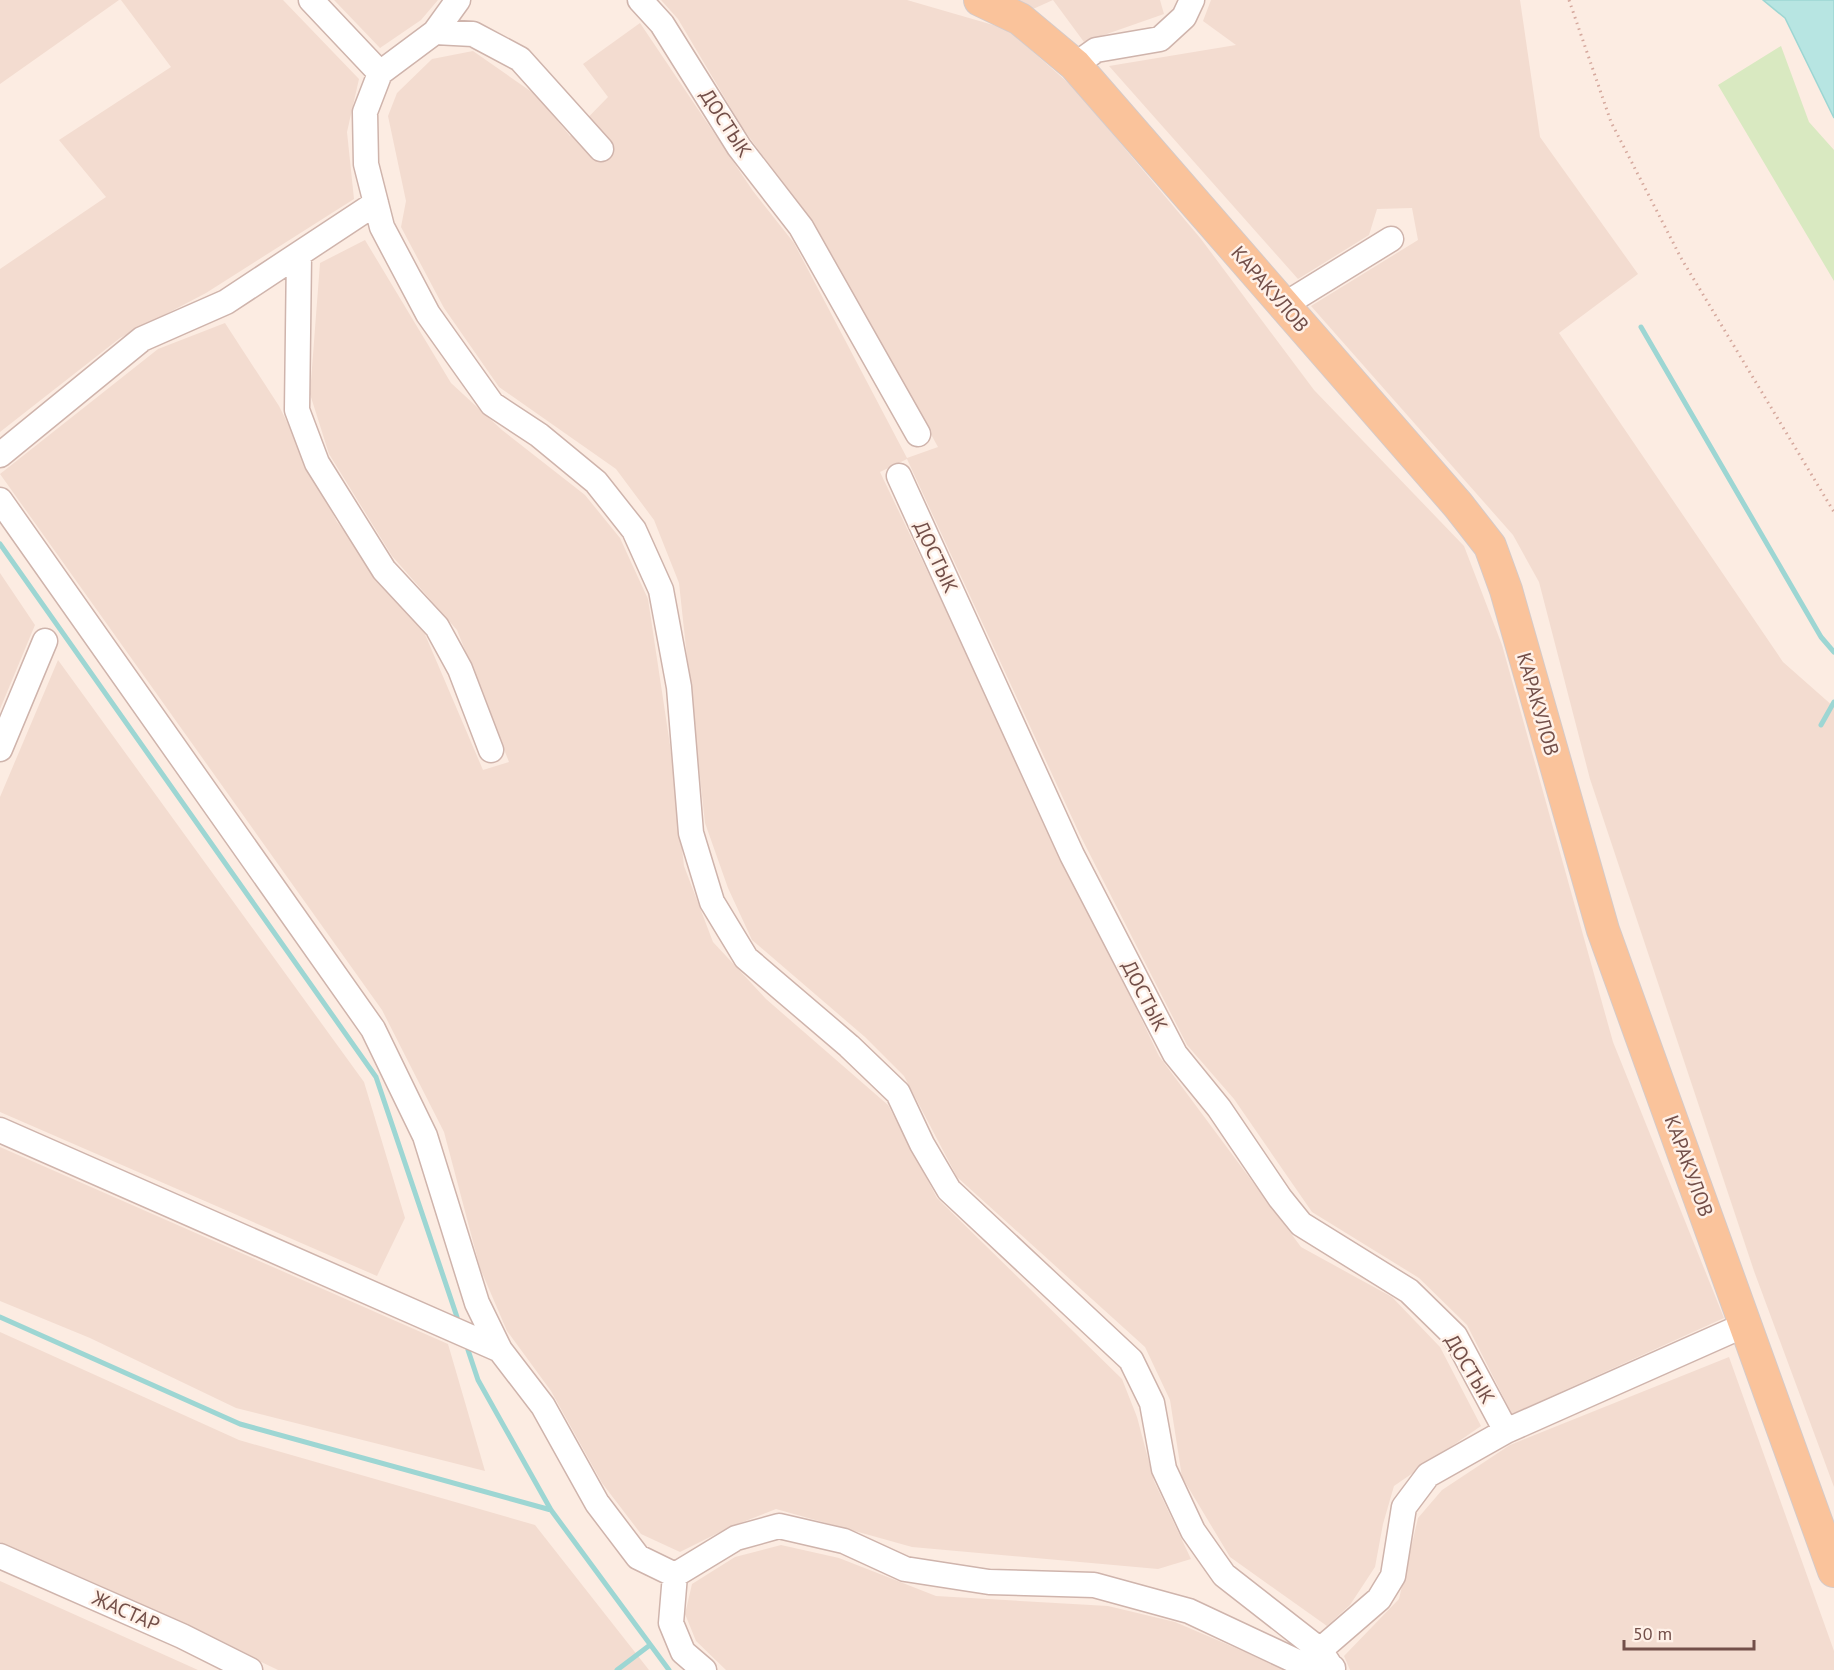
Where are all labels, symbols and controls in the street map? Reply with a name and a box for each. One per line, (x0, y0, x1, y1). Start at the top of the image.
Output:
street label: ДОСТЫК (694, 84, 758, 162)
street label: КАРАКУЛОВ (1225, 240, 1315, 338)
street label: ДОСТЫК (908, 517, 964, 597)
street label: КАРАКУЛОВ (1511, 649, 1565, 759)
street label: ДОСТЫК (1116, 956, 1174, 1036)
street label: КАРАКУЛОВ (1659, 1112, 1719, 1220)
street label: ДОСТЫК (1439, 1330, 1501, 1408)
street label: ЖАСТАР (87, 1584, 164, 1637)
scale bar (1624, 1613, 1754, 1651)
text: 50 m (1633, 1622, 1672, 1645)

